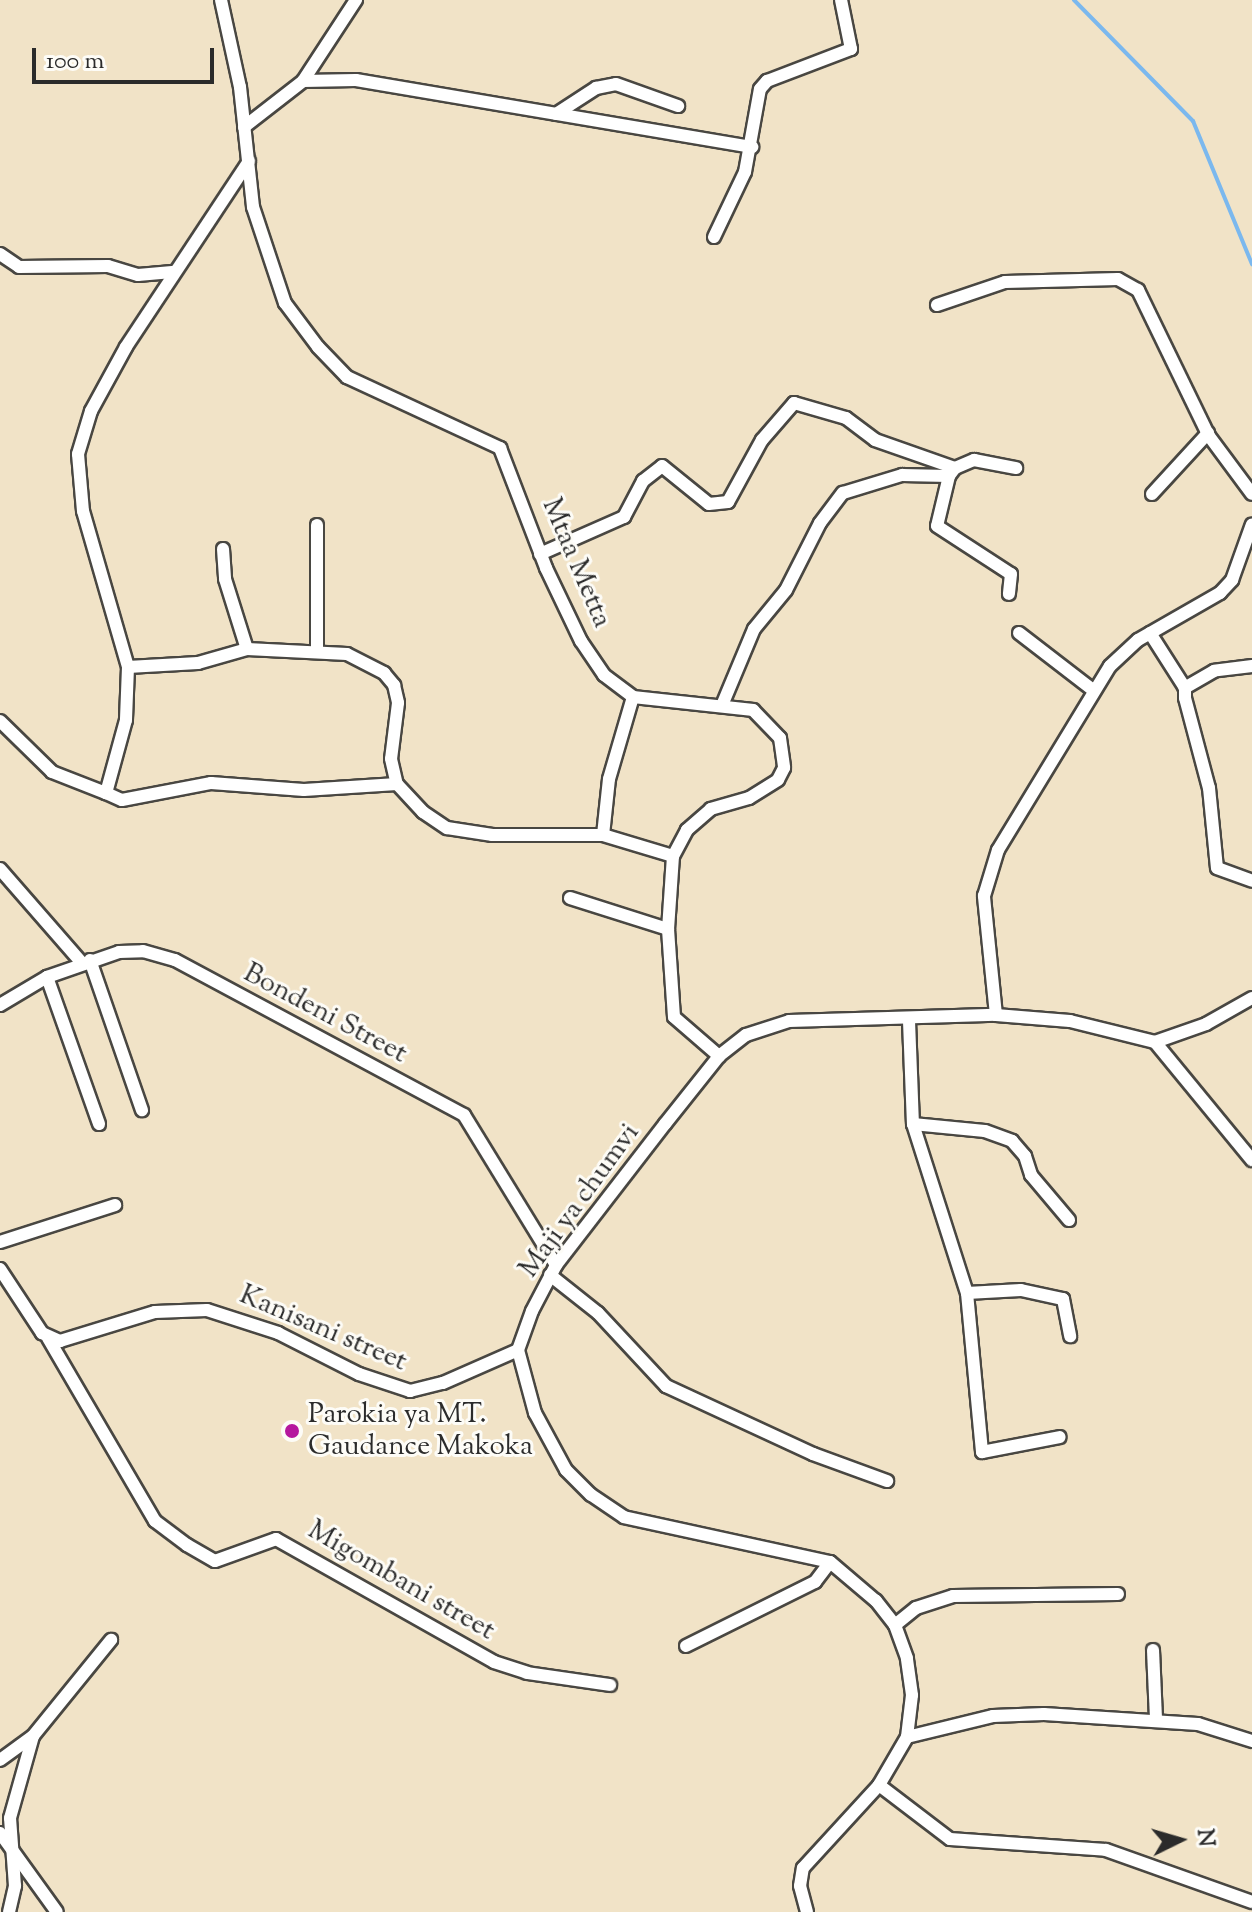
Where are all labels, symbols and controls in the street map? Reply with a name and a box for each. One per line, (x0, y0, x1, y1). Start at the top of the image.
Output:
scale bar (36, 32, 218, 82)
text: 100 m (46, 45, 104, 79)
street label: Mtaa Metta (534, 493, 618, 633)
street label: Bondeni Street (237, 957, 413, 1071)
street label: Maji ya chumvi (513, 1117, 647, 1285)
street label: Kanisani street (234, 1279, 412, 1379)
place label: Parokia ya MT. Gaudance Makoka (308, 1398, 533, 1464)
marker: Parokia ya MT. Gaudance Makoka (283, 1422, 301, 1440)
street label: Migombani street (301, 1514, 501, 1648)
north arrow (1140, 1800, 1220, 1880)
text: N (1187, 1828, 1221, 1848)

